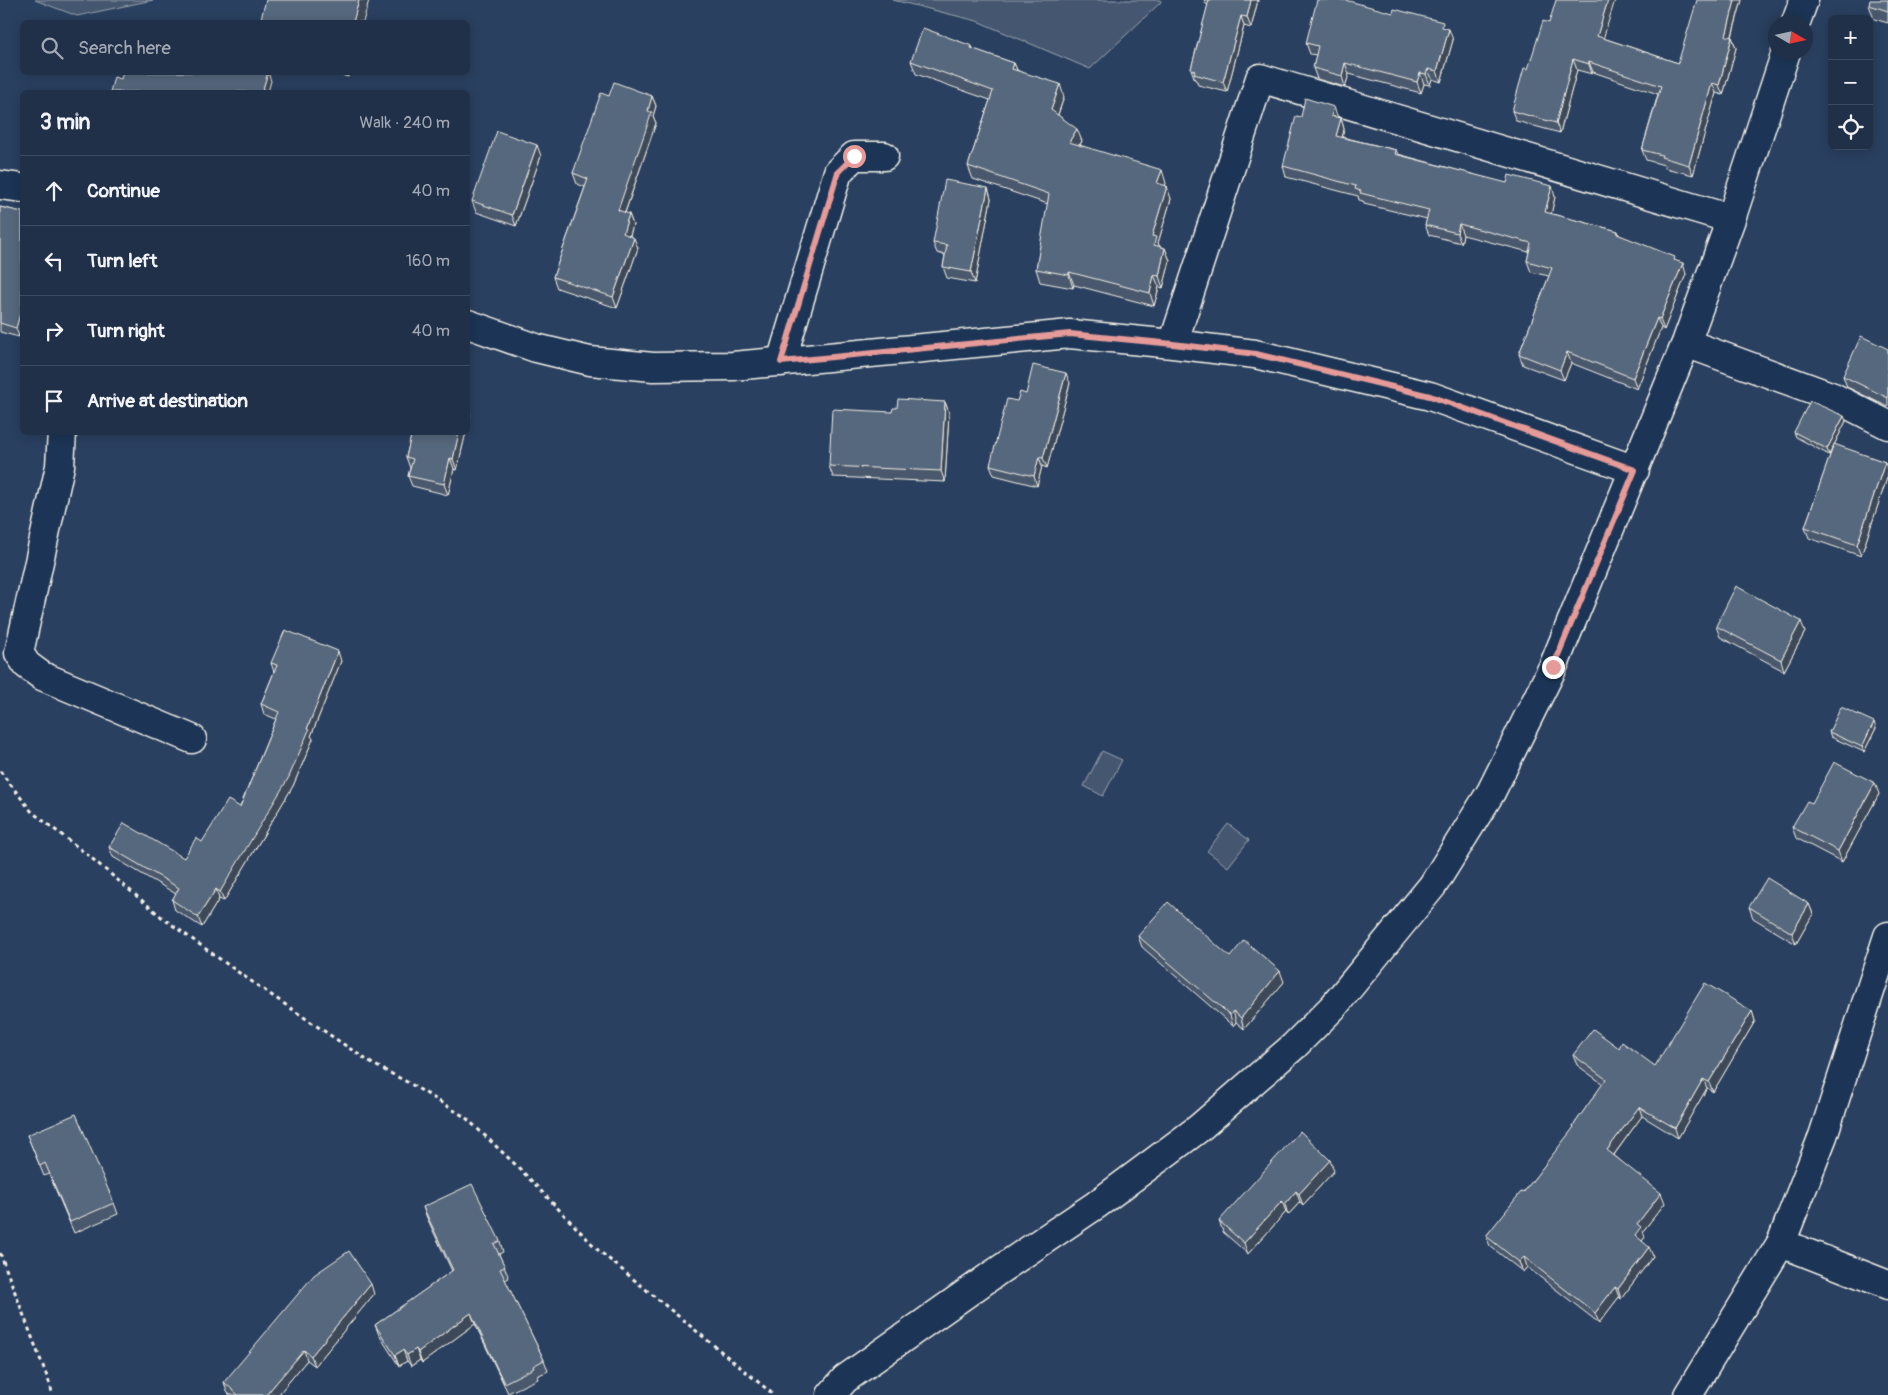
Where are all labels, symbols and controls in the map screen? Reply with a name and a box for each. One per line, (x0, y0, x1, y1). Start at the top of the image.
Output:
north arrow (1768, 15, 1813, 60)
map controls (1828, 15, 1873, 150)
button: + (1828, 15, 1873, 60)
search box (20, 20, 470, 75)
icon: search (38, 34, 66, 62)
text: Search here (78, 36, 171, 60)
button: − (1828, 60, 1873, 105)
button: locate (1828, 105, 1873, 150)
text: 3 min (40, 109, 90, 136)
text: Walk · 240 m (359, 113, 450, 133)
route start (843, 145, 866, 168)
icon: ahead (40, 177, 68, 205)
text: Continue (87, 179, 160, 203)
text: 40 m (412, 181, 450, 201)
icon: left (40, 247, 68, 275)
text: Turn left (87, 249, 157, 273)
text: 160 m (406, 251, 450, 271)
icon: right (40, 317, 68, 345)
text: Turn right (87, 319, 165, 343)
text: 40 m (412, 321, 450, 341)
icon: arrive (40, 387, 68, 415)
text: Arrive at destination (87, 389, 248, 413)
route end (1542, 656, 1565, 679)

